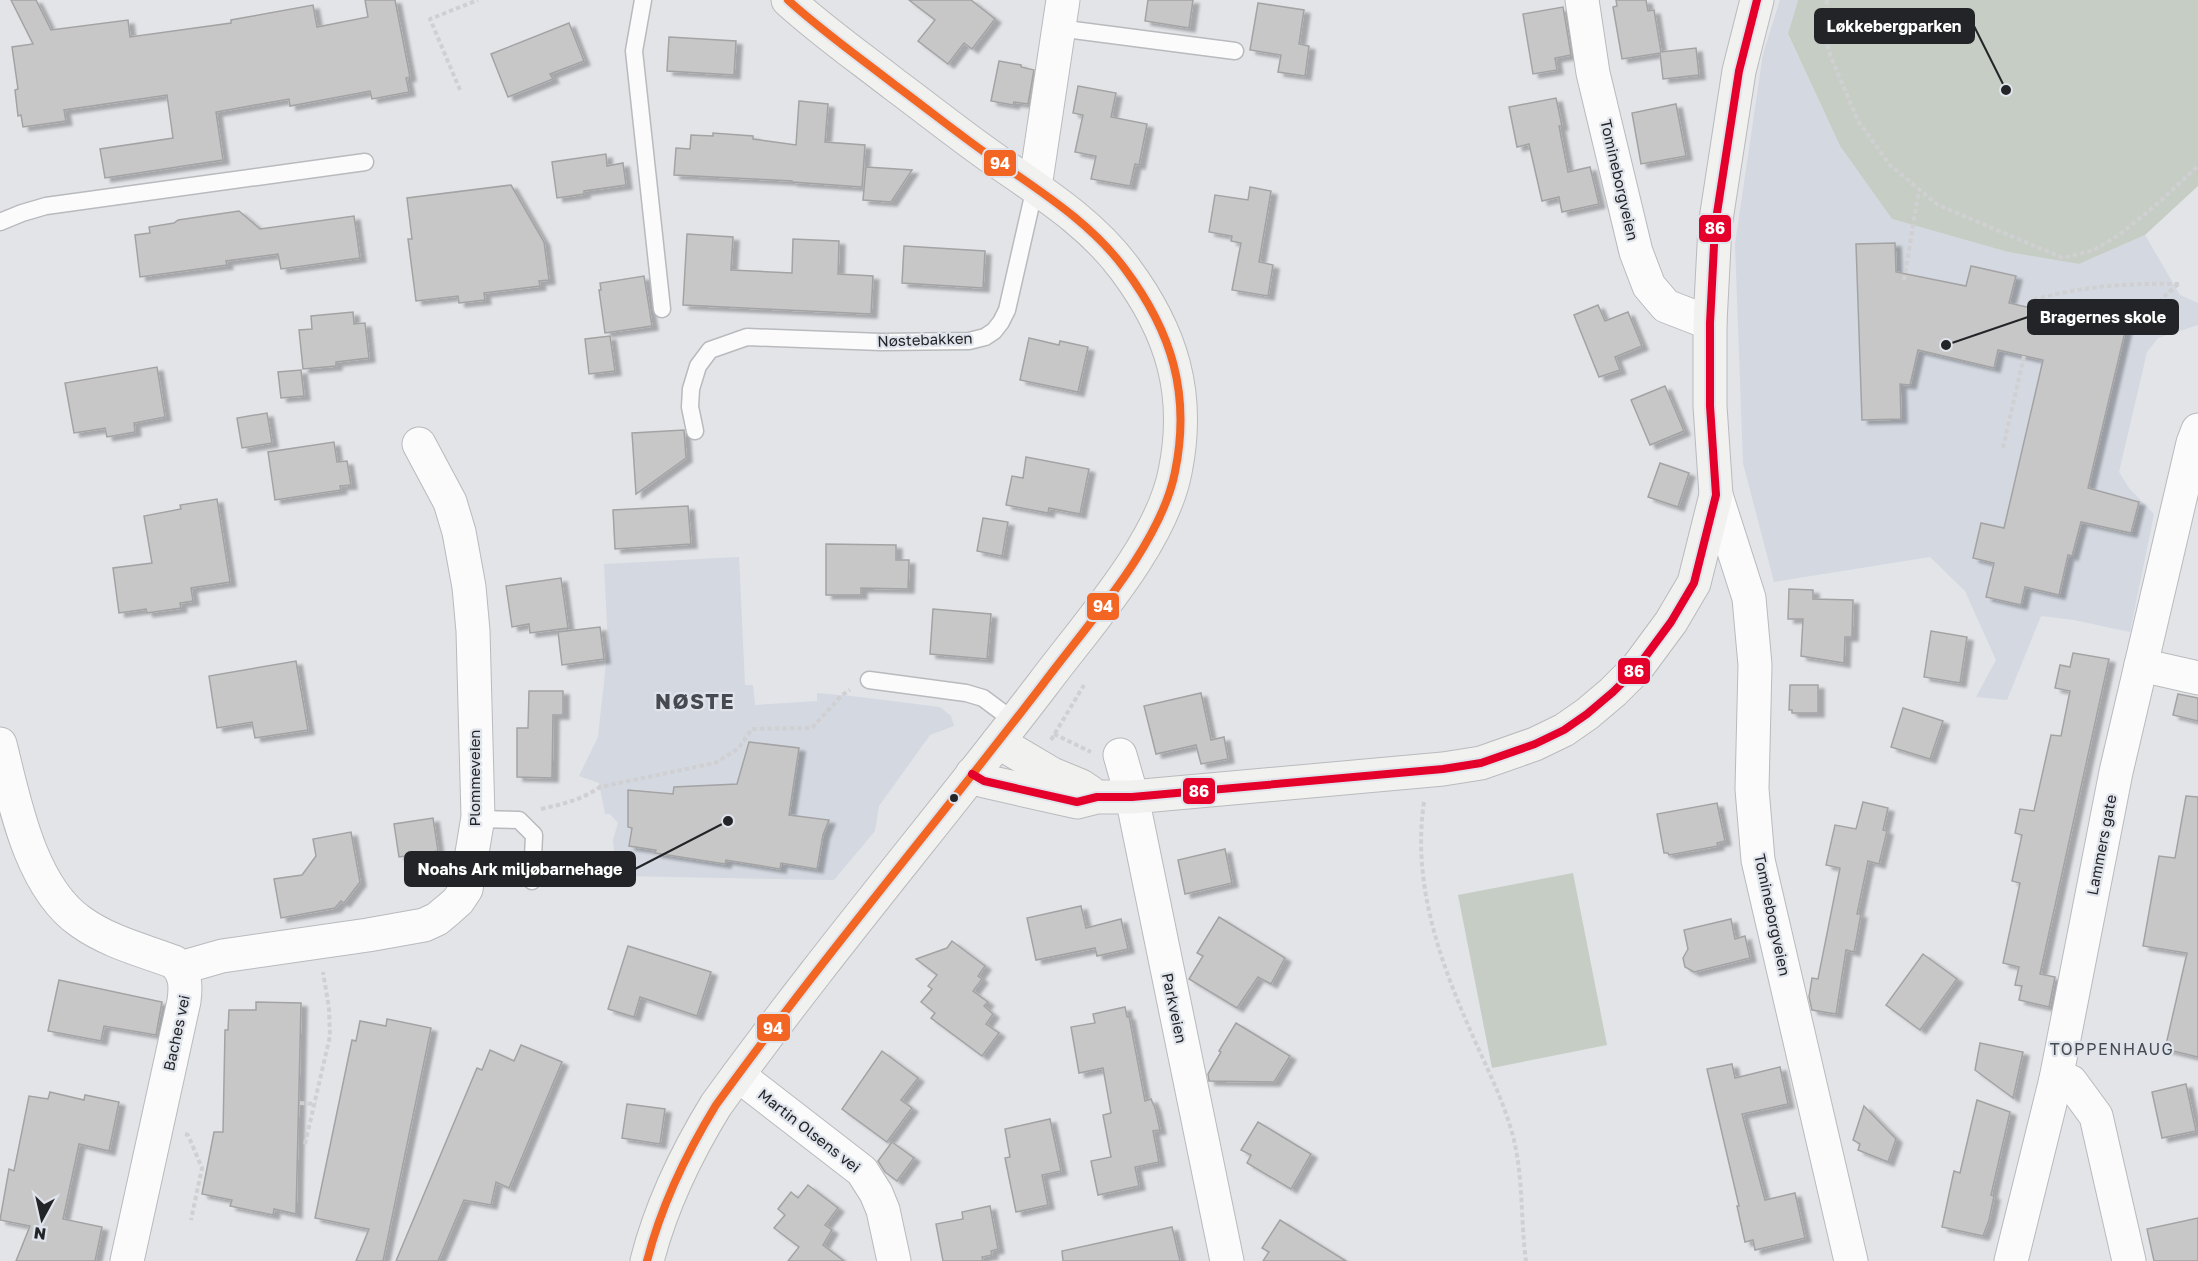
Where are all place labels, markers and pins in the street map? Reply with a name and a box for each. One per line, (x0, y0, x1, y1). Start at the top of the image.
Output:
callout: Løkkebergparken (1815, 9, 1974, 43)
callout: Bragernes skole (2028, 300, 2178, 334)
unlabelled marker (948, 792, 960, 804)
callout: Noahs Ark miljøbarnehage (405, 852, 635, 886)

